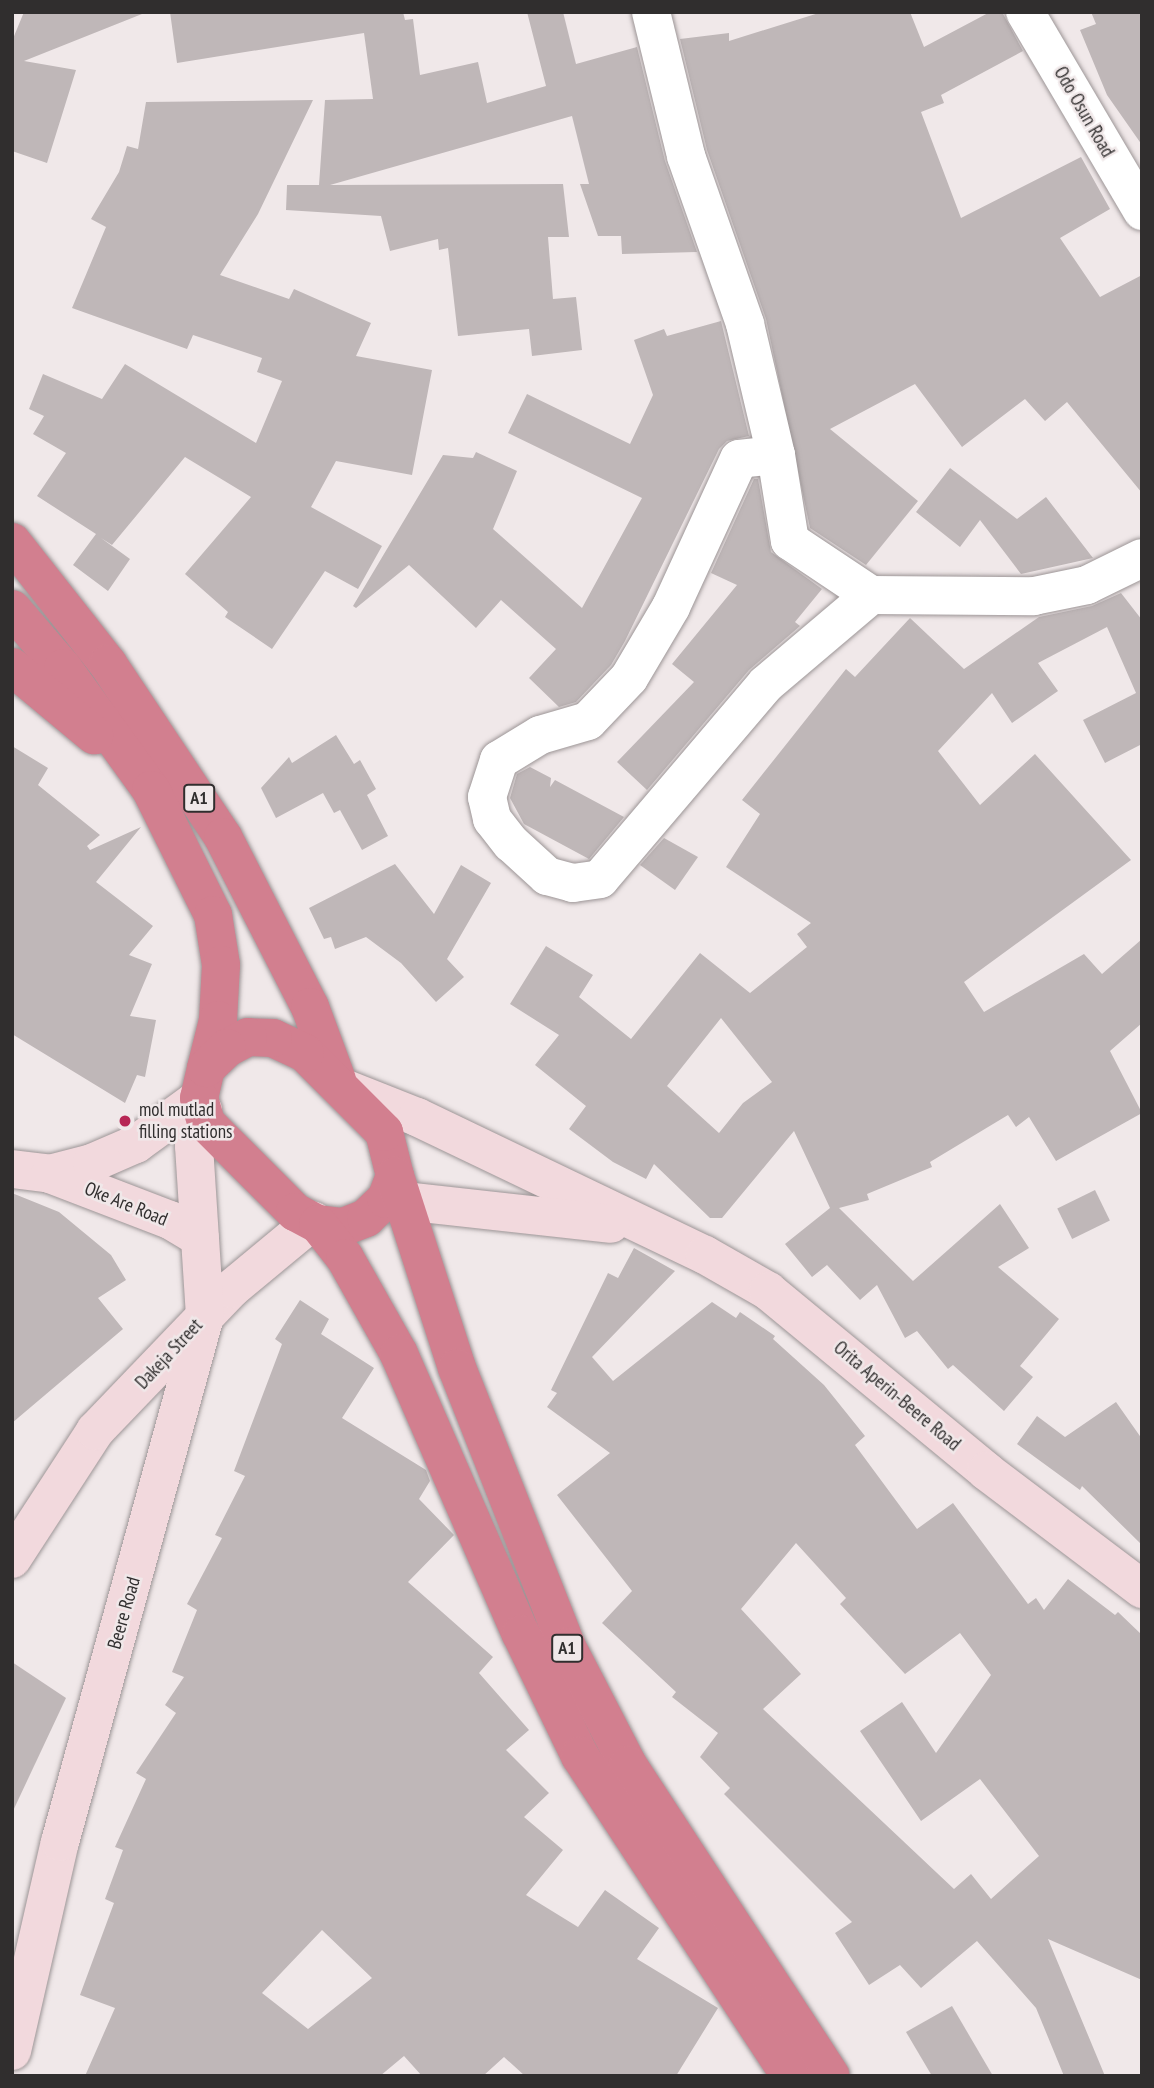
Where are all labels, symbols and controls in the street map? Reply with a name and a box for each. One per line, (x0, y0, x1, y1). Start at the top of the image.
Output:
street label: Odo Osun Road (1049, 63, 1119, 161)
road number: A1 (182, 784, 216, 812)
place label: mol mutlad filling stations (139, 1099, 232, 1143)
marker: mol mutlad filling stations (117, 1113, 133, 1129)
street label: Oke Are Road (81, 1177, 171, 1231)
street label: Dakeja Street (131, 1314, 207, 1394)
street label: Orita Aperin-Beere Road (829, 1336, 965, 1456)
street label: Beere Road (103, 1574, 145, 1652)
road number: A1 (550, 1633, 584, 1662)

